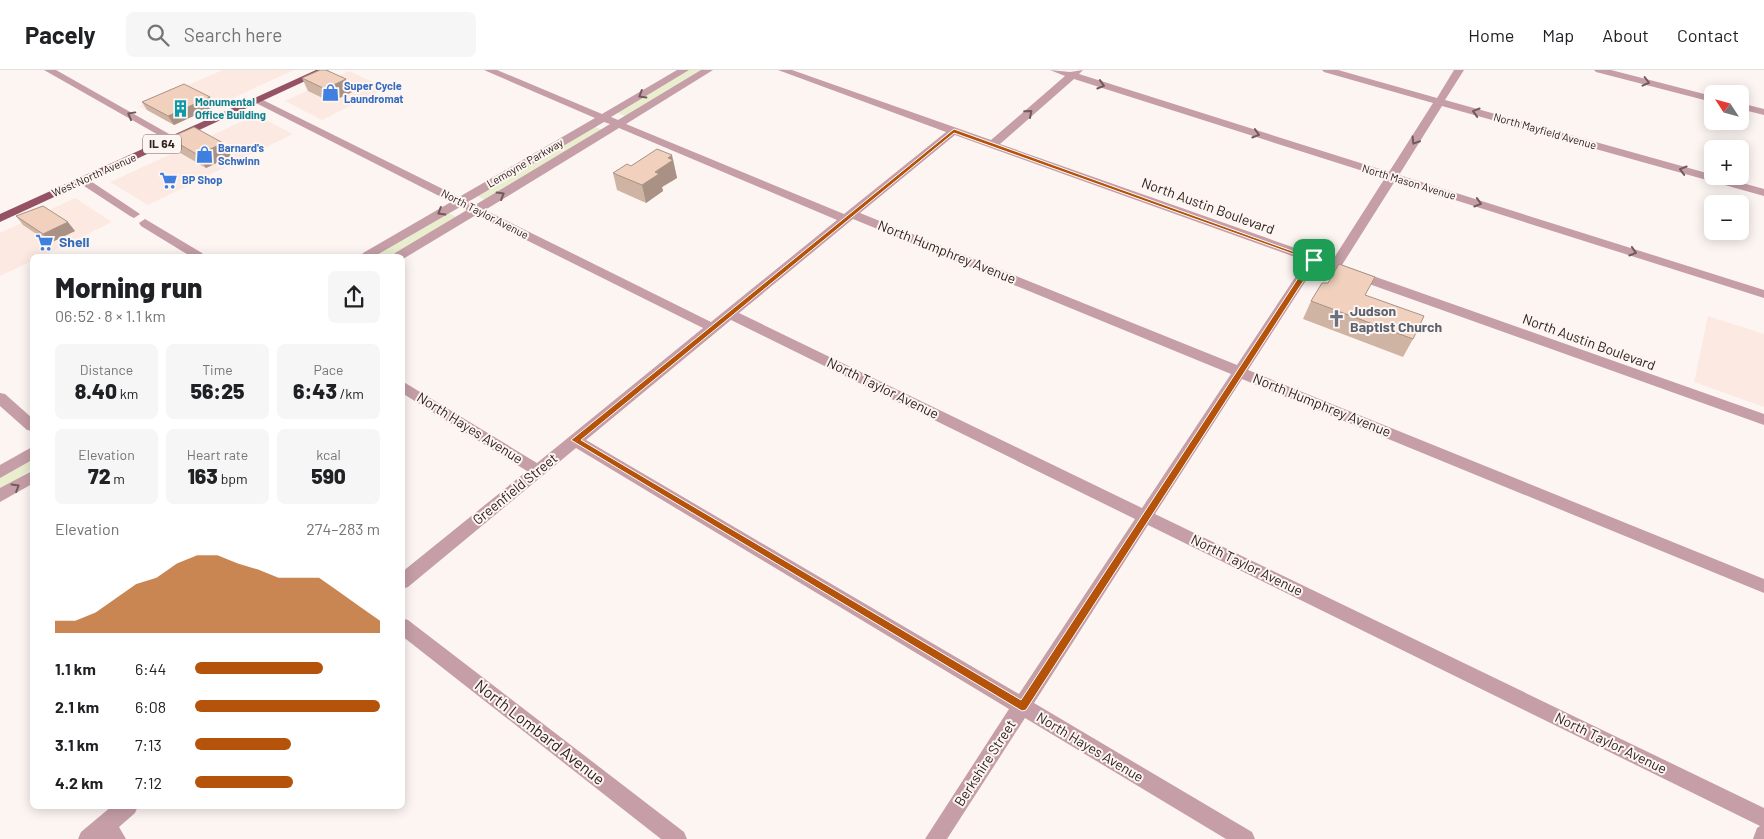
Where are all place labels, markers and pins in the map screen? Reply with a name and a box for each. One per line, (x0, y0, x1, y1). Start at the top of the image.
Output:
place label: Super Cycle Laundromat (344, 79, 404, 105)
shop icon: Super Cycle Laundromat (320, 82, 340, 102)
place label: Monumental Office Building (195, 95, 266, 121)
building icon: Monumental Office Building (171, 98, 191, 118)
place label: Barnard's Schwinn (218, 141, 265, 167)
shop icon: Barnard's Schwinn (194, 144, 214, 164)
supermarket icon: BP Shop (158, 170, 178, 190)
place label: BP Shop (182, 173, 223, 186)
supermarket icon: Shell (35, 232, 55, 252)
place label: Shell (59, 233, 89, 250)
pin (1293, 239, 1335, 281)
place label: Judson Baptist Church (1350, 302, 1442, 335)
church icon: Judson Baptist Church (1326, 309, 1346, 329)

